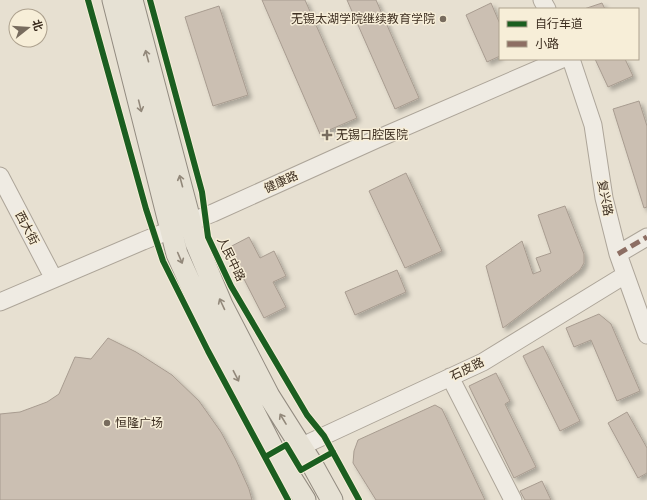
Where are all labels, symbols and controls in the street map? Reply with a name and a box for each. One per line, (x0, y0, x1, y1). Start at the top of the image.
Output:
north arrow (8, 8, 48, 48)
legend (499, 8, 639, 60)
place label: 无锡太湖学院继续教育学院 (291, 11, 435, 26)
marker: 无锡太湖学院继续教育学院 (438, 14, 448, 24)
text: 自行车道 (535, 16, 583, 31)
text: 北 (29, 18, 46, 32)
text: 小路 (535, 36, 559, 51)
one-way arrow (143, 49, 150, 62)
one-way arrow (136, 99, 144, 112)
place label: 无锡口腔医院 (336, 127, 408, 142)
marker: 无锡口腔医院 (321, 129, 333, 141)
street label: 健康路 (261, 167, 300, 196)
one-way arrow (176, 175, 184, 188)
street label: 复兴路 (595, 179, 616, 217)
street label: 西大街 (12, 208, 43, 247)
street label: 人民中路 (214, 234, 249, 284)
one-way arrow (176, 252, 184, 264)
one-way arrow (218, 299, 225, 311)
street label: 石皮路 (447, 354, 486, 383)
one-way arrow (233, 369, 240, 381)
one-way arrow (279, 413, 287, 425)
place label: 恒隆广场 (115, 415, 163, 430)
marker: 恒隆广场 (102, 418, 112, 428)

